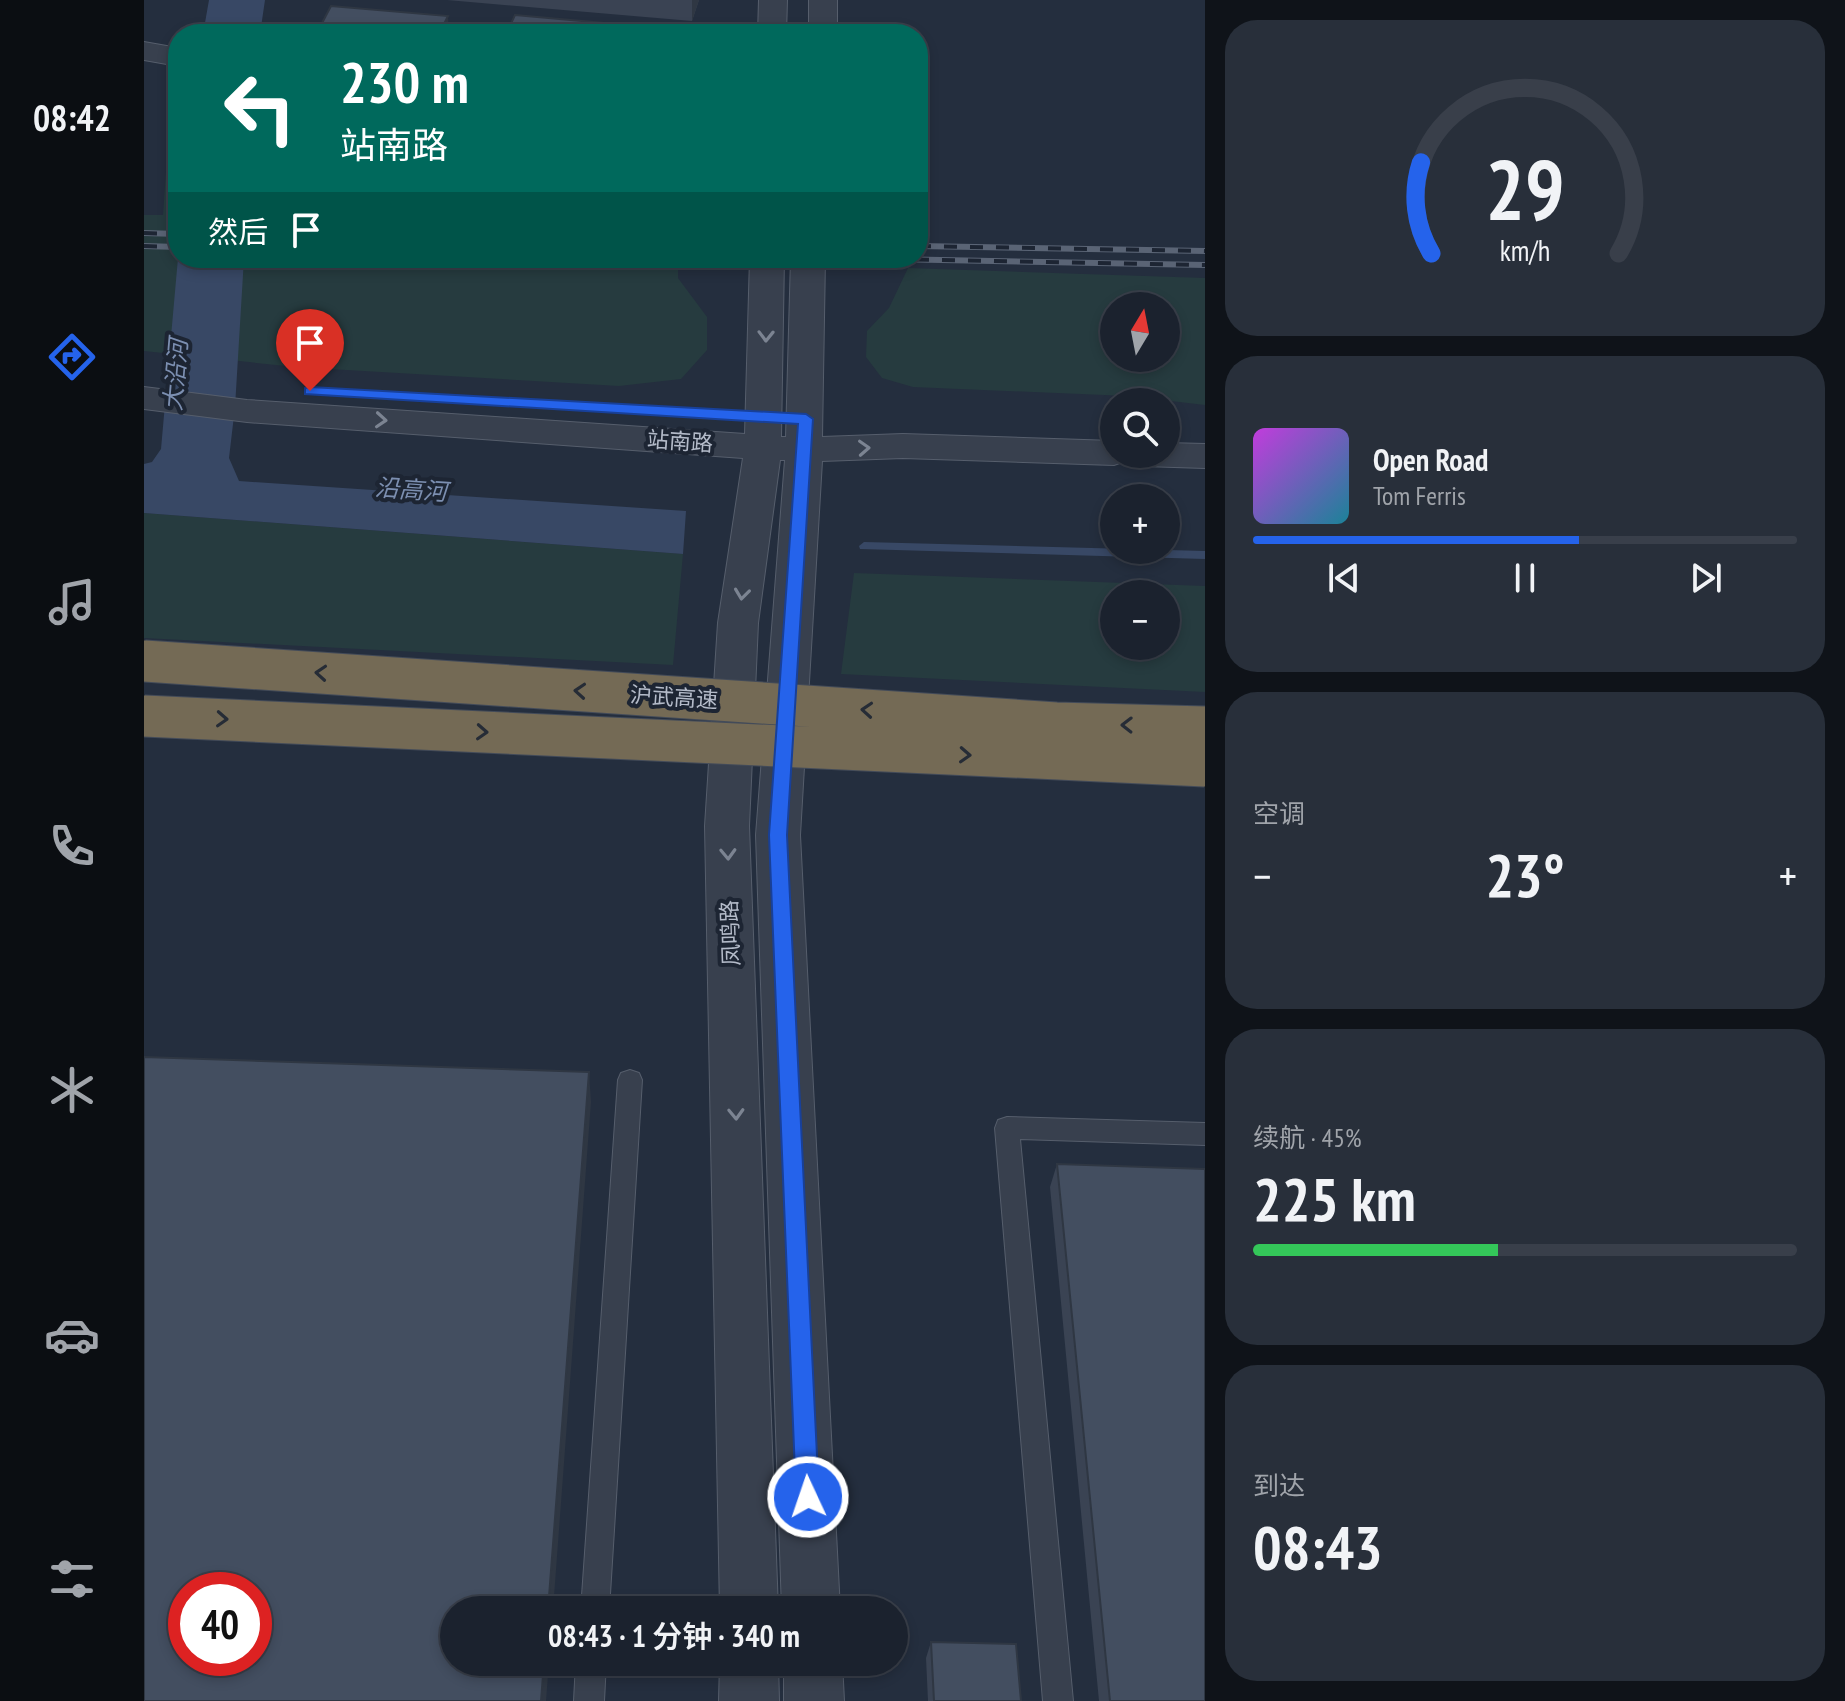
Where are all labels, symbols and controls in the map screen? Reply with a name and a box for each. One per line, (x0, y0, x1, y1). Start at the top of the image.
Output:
text: 230 m (340, 46, 469, 118)
icon: left (208, 56, 312, 160)
text: 08:42 (33, 94, 111, 141)
text: 站南路 (340, 121, 448, 168)
text: 29 (1485, 135, 1565, 243)
icon: arrive (284, 208, 328, 252)
text: 然后 (208, 212, 268, 251)
text: km/h (1500, 232, 1550, 269)
north arrow (1100, 292, 1180, 372)
map controls (1100, 292, 1180, 660)
pin (276, 309, 344, 391)
icon: arrive (288, 321, 332, 365)
icon: directions (44, 329, 100, 385)
one-way arrow (757, 330, 775, 343)
water label: 大沿河 (157, 334, 194, 412)
button: search (1100, 388, 1180, 468)
one-way arrow (375, 411, 388, 428)
street label: 站南路 (646, 425, 714, 457)
one-way arrow (858, 439, 871, 456)
text: Open Road (1373, 440, 1488, 479)
water label: 沿高河 (374, 472, 452, 508)
text: Tom Ferris (1373, 479, 1466, 512)
button: + (1100, 484, 1180, 564)
icon: previous (1322, 556, 1366, 600)
icon: pause (1503, 556, 1547, 600)
icon: next (1684, 556, 1728, 600)
icon: music (44, 574, 100, 630)
button: − (1100, 580, 1180, 660)
one-way arrow (734, 587, 751, 601)
one-way arrow (314, 665, 327, 682)
street label: 沪武高速 (629, 680, 719, 714)
one-way arrow (573, 683, 586, 700)
one-way arrow (861, 702, 874, 719)
one-way arrow (216, 711, 229, 728)
one-way arrow (1120, 716, 1133, 733)
one-way arrow (476, 723, 489, 740)
one-way arrow (959, 746, 972, 763)
text: 空调 (1253, 797, 1305, 830)
icon: phone (44, 818, 100, 874)
text: 23° (1485, 836, 1565, 914)
text: − (1253, 847, 1271, 904)
text: + (1779, 847, 1797, 904)
one-way arrow (719, 848, 736, 861)
street label: 凤鸣路 (715, 900, 745, 966)
icon: climate (44, 1062, 100, 1118)
one-way arrow (727, 1108, 744, 1121)
text: 续航 · 45% (1253, 1121, 1362, 1154)
text: 225 km (1253, 1160, 1416, 1238)
icon: car (44, 1307, 100, 1363)
position arrow (766, 1455, 850, 1539)
text: 到达 (1253, 1469, 1305, 1502)
text: 08:43 (1253, 1508, 1383, 1586)
icon: filters (44, 1551, 100, 1607)
speed limit sign: 40 (168, 1572, 272, 1676)
text: 08:43 · 1 分钟 · 340 m (548, 1616, 800, 1655)

